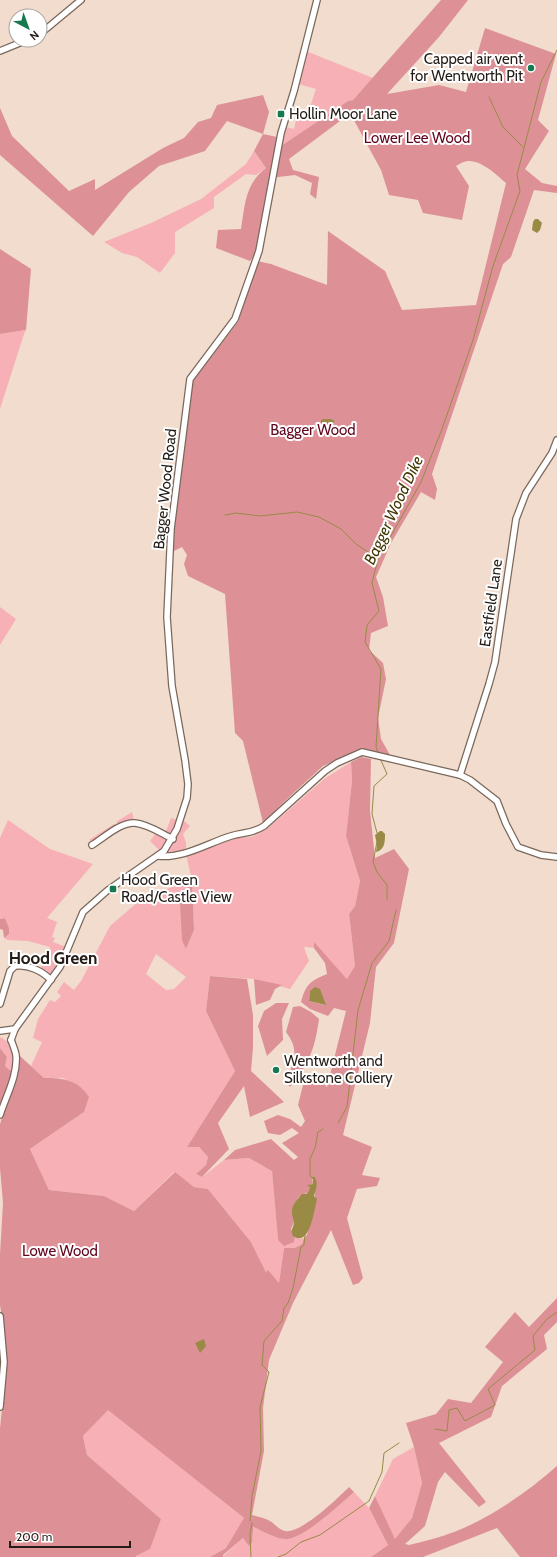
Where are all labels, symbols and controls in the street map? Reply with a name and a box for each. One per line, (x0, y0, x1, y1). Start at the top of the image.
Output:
north arrow (8, 8, 48, 48)
text: N (27, 28, 42, 43)
place label: Capped air vent for Wentworth Pit (410, 50, 523, 85)
marker: Capped air vent for Wentworth Pit (526, 63, 536, 73)
place label: Hollin Moor Lane (289, 105, 397, 123)
marker: Hollin Moor Lane (276, 109, 286, 119)
park label: Lower Lee Wood (364, 129, 470, 147)
park label: Bagger Wood (270, 421, 356, 439)
street label: Bagger Wood Road (150, 428, 180, 550)
water label: Bagger Wood Dike (360, 453, 427, 567)
street label: Eastfield Lane (476, 558, 506, 648)
place label: Hood Green Road/Castle View (121, 871, 232, 906)
marker: Hood Green Road/Castle View (108, 884, 118, 894)
district label: Hood Green (9, 948, 97, 968)
place label: Wentworth and Silkstone Colliery (284, 1052, 393, 1087)
marker: Wentworth and Silkstone Colliery (271, 1065, 281, 1075)
park label: Lowe Wood (22, 1242, 98, 1260)
scale bar (10, 1523, 130, 1549)
text: 200 m (16, 1529, 52, 1544)

